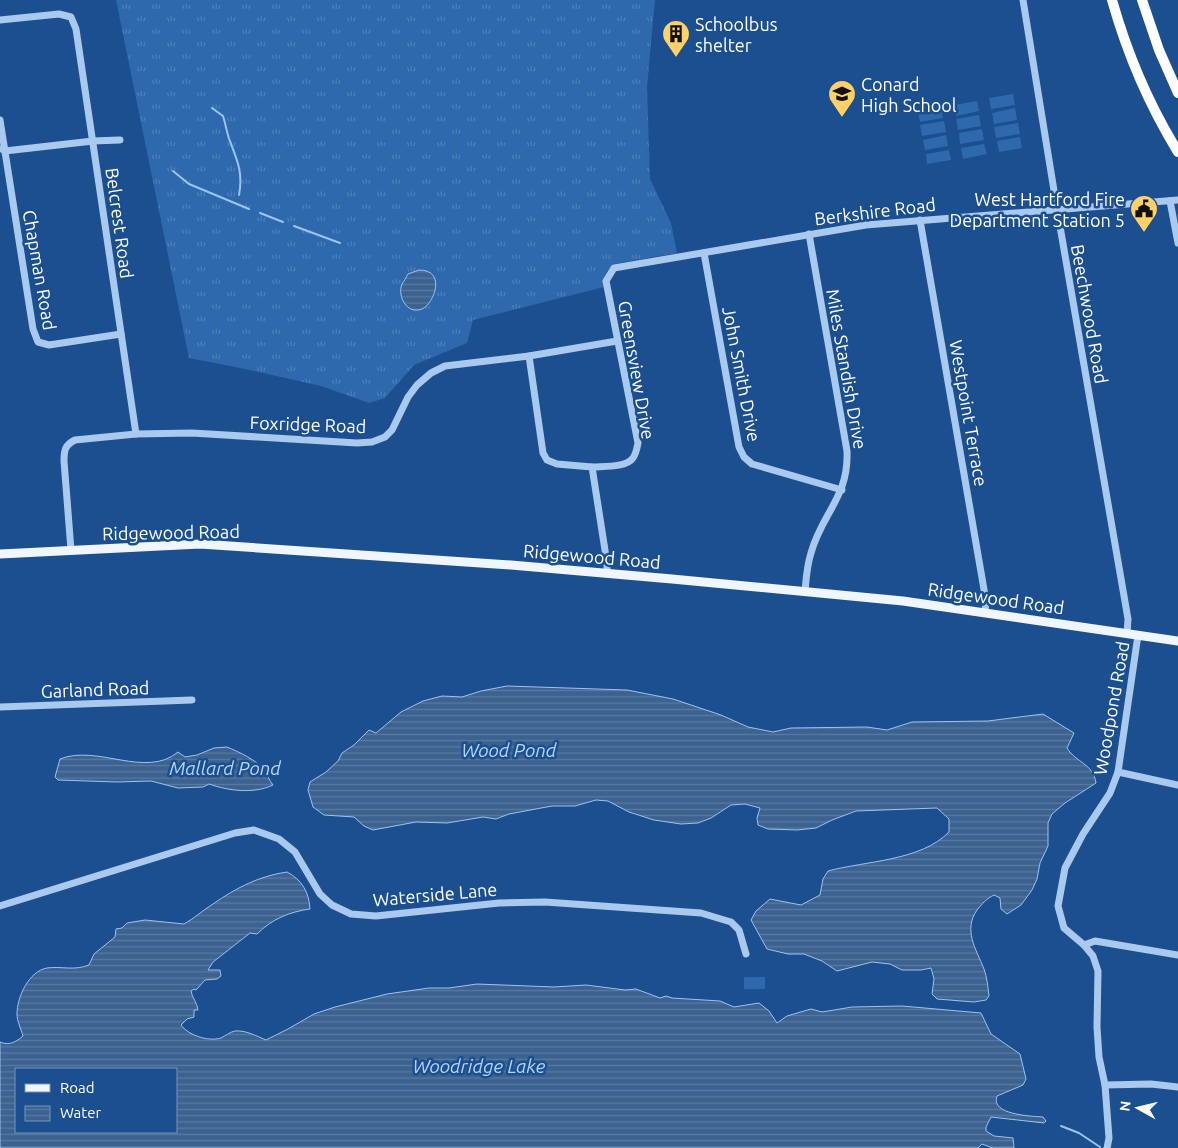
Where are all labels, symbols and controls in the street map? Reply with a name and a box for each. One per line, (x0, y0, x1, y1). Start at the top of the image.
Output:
place label: Schoolbus shelter (695, 14, 778, 55)
building icon: Schoolbus shelter (661, 19, 691, 58)
place label: Conard High School (861, 74, 957, 115)
school or university icon: Conard High School (827, 79, 857, 118)
street label: Belcrest Road (102, 166, 138, 280)
place label: West Hartford Fire Department Station 5 (949, 189, 1125, 230)
street label: Berkshire Road (813, 194, 937, 228)
public building icon: West Hartford Fire Department Station 5 (1129, 194, 1159, 233)
street label: Chapman Road (20, 208, 60, 332)
street label: Beechwood Road (1068, 243, 1112, 385)
street label: Miles Standish Drive (823, 287, 871, 451)
street label: Greensview Drive (615, 299, 659, 441)
street label: John Smith Drive (719, 305, 765, 443)
street label: Westpoint Terrace (946, 338, 992, 488)
street label: Foxridge Road (249, 412, 367, 436)
street label: Ridgewood Road (102, 521, 240, 543)
street label: Ridgewood Road (523, 540, 661, 572)
street label: Ridgewood Road (926, 579, 1066, 617)
street label: Woodpond Road (1089, 640, 1133, 776)
street label: Garland Road (40, 677, 150, 701)
water label: Wood Pond (462, 739, 558, 761)
water label: Mallard Pond (169, 757, 282, 779)
street label: Waterside Lane (372, 879, 498, 909)
water label: Woodridge Lake (413, 1055, 546, 1077)
legend (15, 1068, 178, 1133)
text: Road (60, 1079, 95, 1096)
north arrow (1113, 1083, 1163, 1133)
text: N (1116, 1100, 1134, 1112)
text: Water (60, 1104, 101, 1121)

